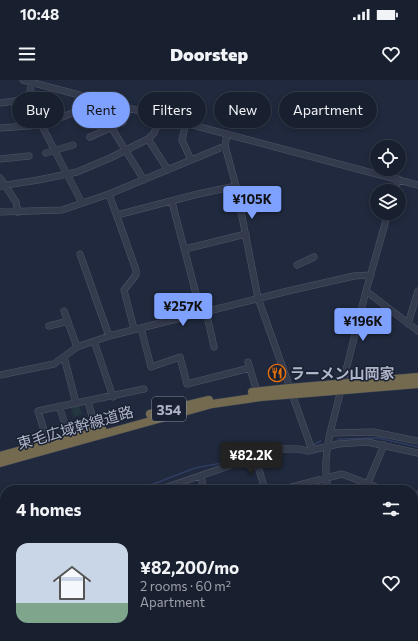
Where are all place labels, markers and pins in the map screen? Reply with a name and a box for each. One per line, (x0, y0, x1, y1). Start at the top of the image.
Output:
pin: ¥105K (224, 186, 280, 220)
pin: ¥257K (155, 293, 211, 327)
pin: ¥196K (335, 308, 391, 342)
restaurant icon: ラーメン山岡家 (267, 363, 287, 383)
place label: ラーメン山岡家 (290, 364, 394, 382)
pin: ¥82.2K (218, 442, 284, 476)

